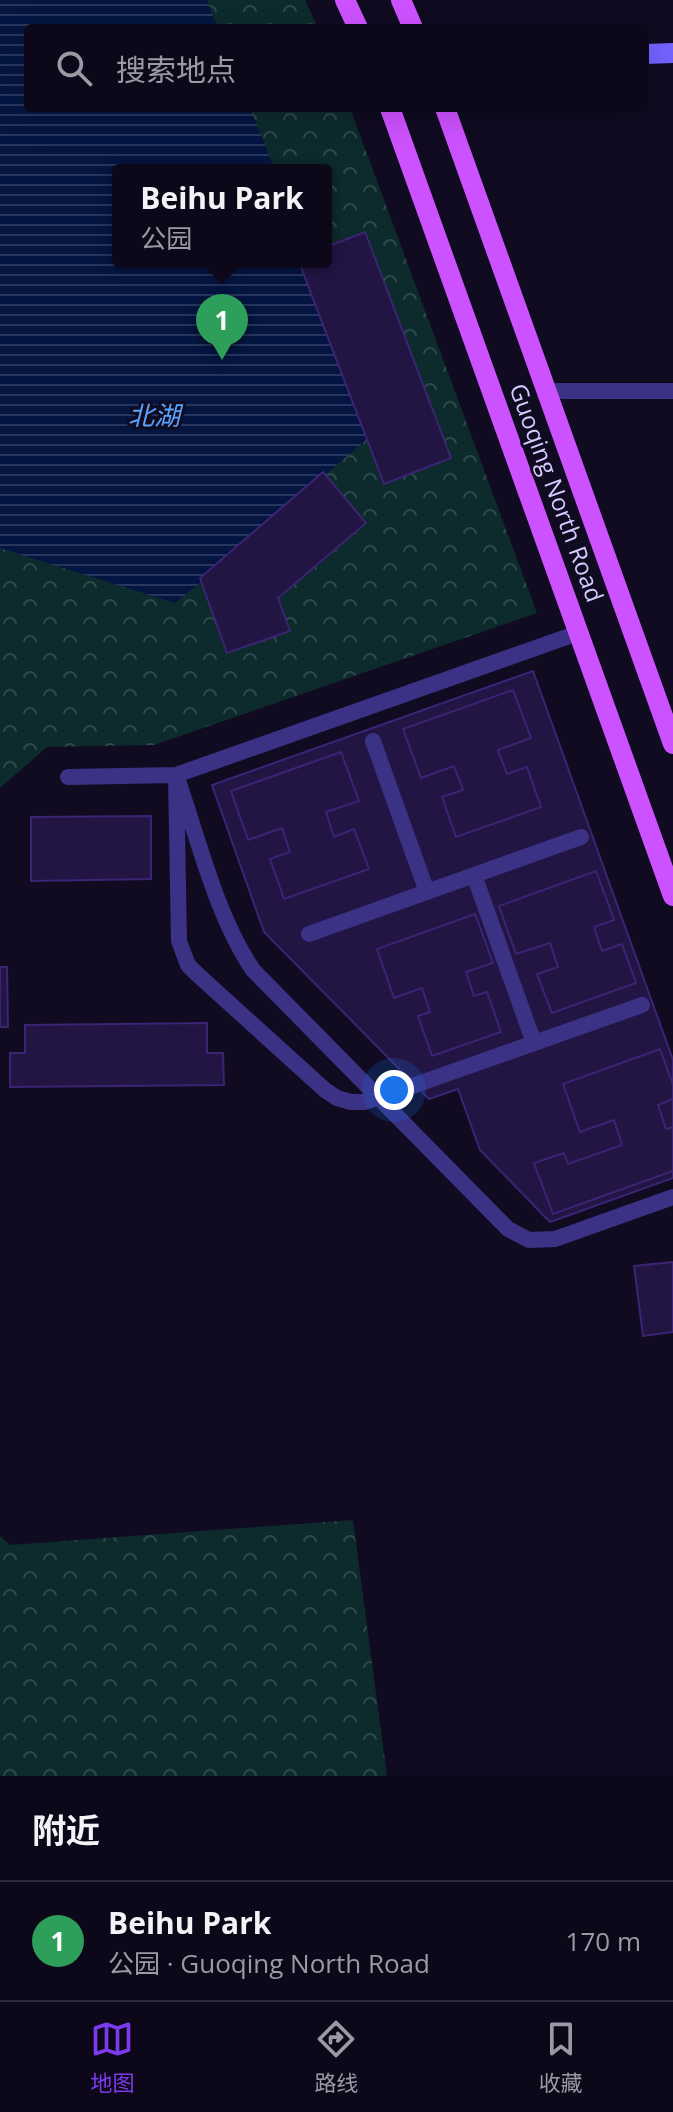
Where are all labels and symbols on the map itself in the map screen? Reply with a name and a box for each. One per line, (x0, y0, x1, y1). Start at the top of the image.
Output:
pin: 1 (196, 294, 248, 360)
street label: Guoqing North Road (502, 379, 612, 606)
water label: 北湖 (128, 397, 184, 433)
your location (374, 1070, 414, 1110)

